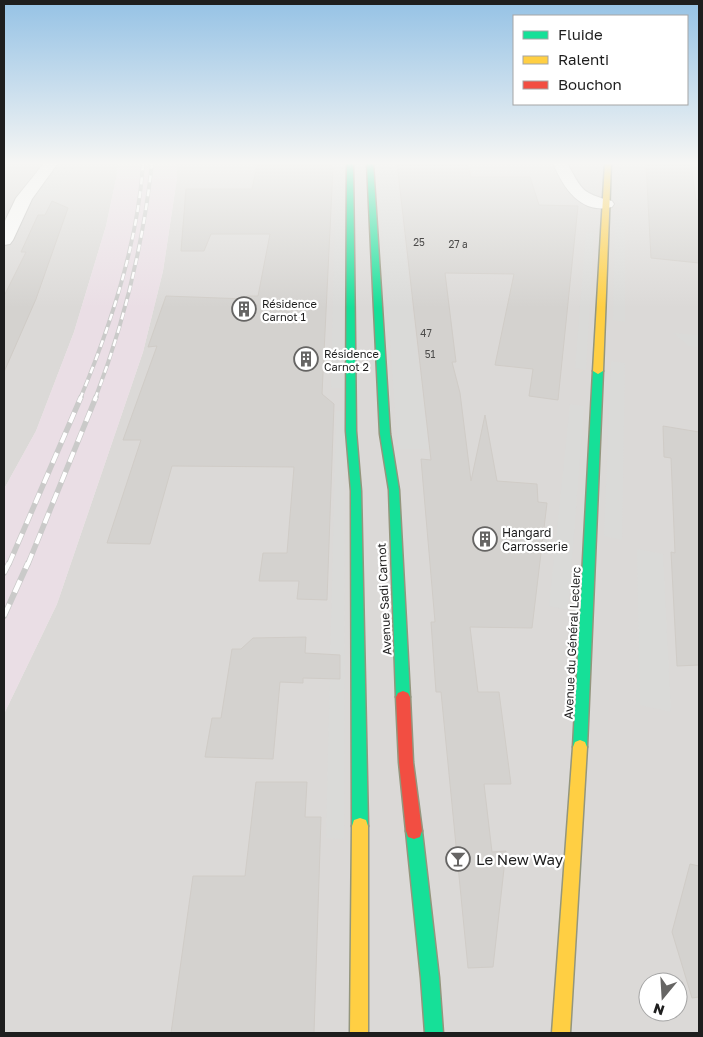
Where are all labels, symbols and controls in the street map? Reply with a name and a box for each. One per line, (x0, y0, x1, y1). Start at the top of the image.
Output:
legend (513, 15, 688, 105)
text: Fluide (558, 25, 603, 43)
text: Ralenti (558, 50, 609, 68)
text: Bouchon (558, 75, 622, 93)
house number: 25 (413, 236, 425, 248)
house number: 27 a (448, 238, 468, 250)
building icon: Résidence Carnot 1 (231, 296, 257, 322)
place label: Résidence Carnot 1 (262, 297, 317, 323)
house number: 47 (420, 327, 432, 339)
building icon: Résidence Carnot 2 (293, 346, 319, 372)
place label: Résidence Carnot 2 (324, 347, 379, 373)
house number: 51 (425, 348, 435, 360)
place label: Hangard Carrosserie (502, 525, 568, 554)
building icon: Hangard Carrosserie (472, 526, 498, 552)
street label: Avenue Sadi Carnot (374, 542, 394, 656)
street label: Avenue du Général Leclerc (561, 566, 584, 720)
bar icon: Le New Way (445, 846, 471, 872)
place label: Le New Way (476, 850, 564, 868)
north arrow (638, 972, 688, 1022)
text: N (651, 1000, 667, 1020)

